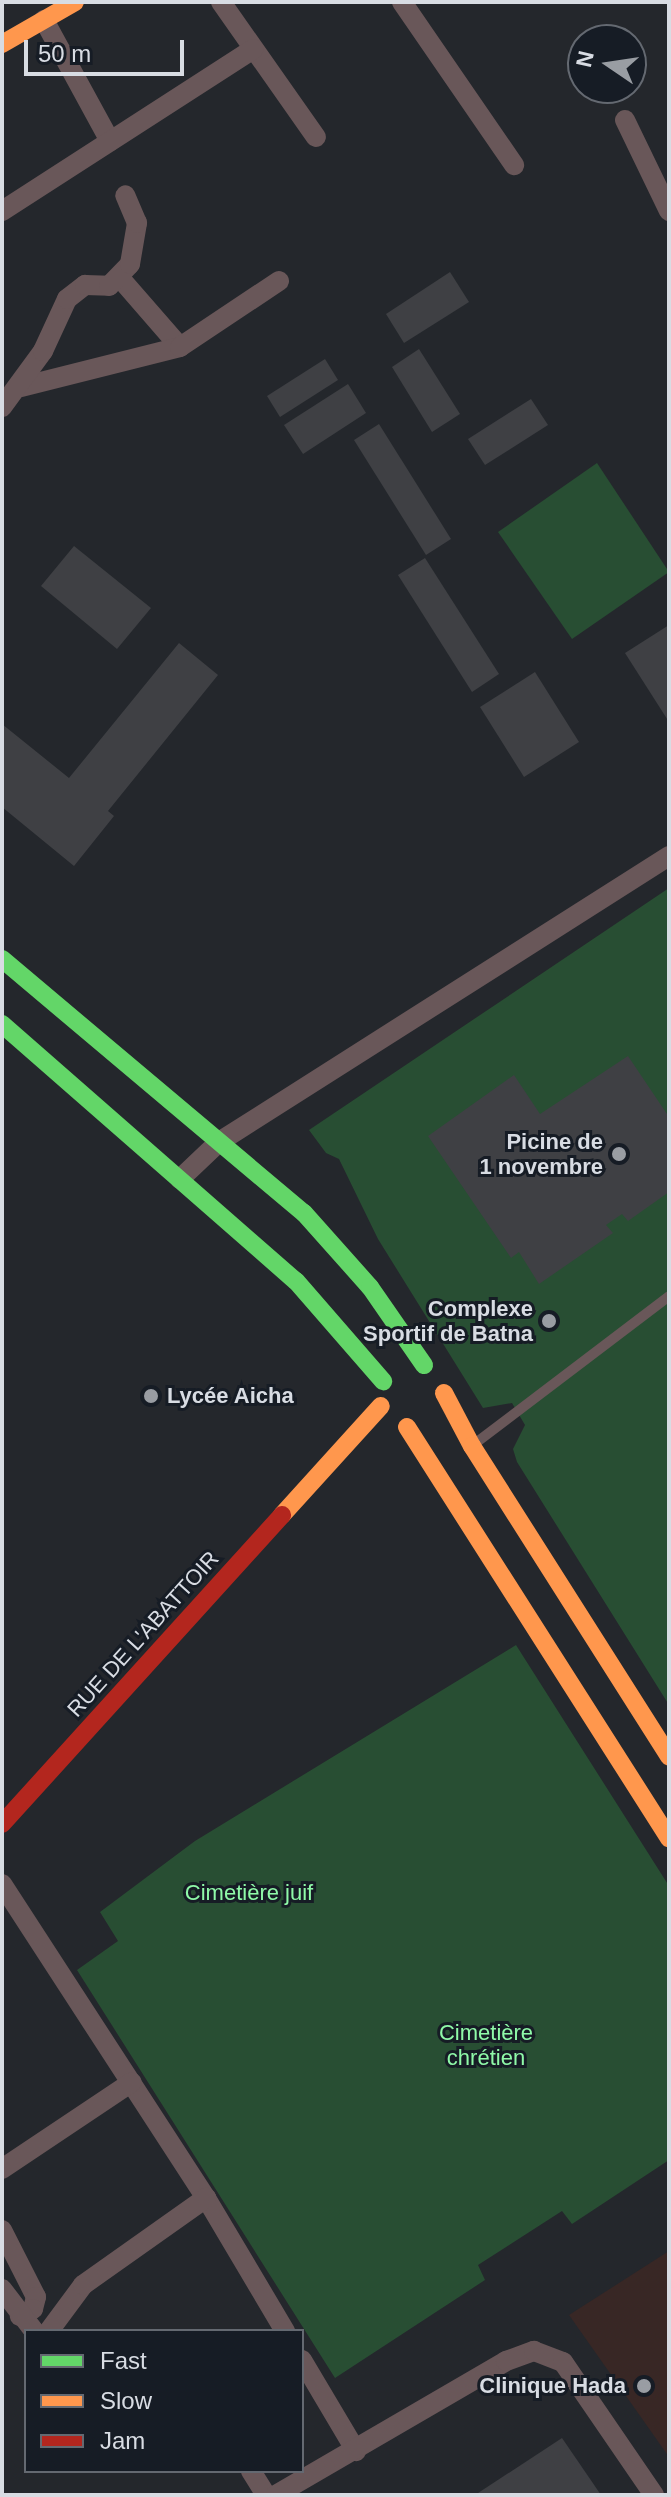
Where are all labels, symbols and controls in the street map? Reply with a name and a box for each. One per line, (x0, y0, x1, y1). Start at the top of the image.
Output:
scale bar (28, 24, 188, 74)
north arrow (567, 24, 647, 104)
text: 50 m (38, 40, 91, 67)
text: N (571, 48, 599, 69)
place label: Picine de 1 novembre (480, 1128, 603, 1180)
marker: Picine de 1 novembre (610, 1145, 628, 1163)
place label: Complexe Sportif de Batna (363, 1295, 533, 1346)
marker: Complexe Sportif de Batna (540, 1312, 558, 1330)
place label: Lycée Aicha (167, 1383, 295, 1409)
marker: Lycée Aicha (142, 1387, 160, 1405)
street label: RUE DE L'ABATTOIR (62, 1546, 224, 1722)
park label: Cimetière juif (185, 1880, 313, 1906)
park label: Cimetière chrétien (439, 2019, 533, 2070)
legend (24, 2329, 304, 2473)
text: Fast (100, 2347, 147, 2374)
place label: Clinique Hada (479, 2373, 626, 2399)
marker: Clinique Hada (633, 2375, 655, 2397)
text: Slow (100, 2387, 152, 2414)
text: Jam (100, 2427, 145, 2454)

